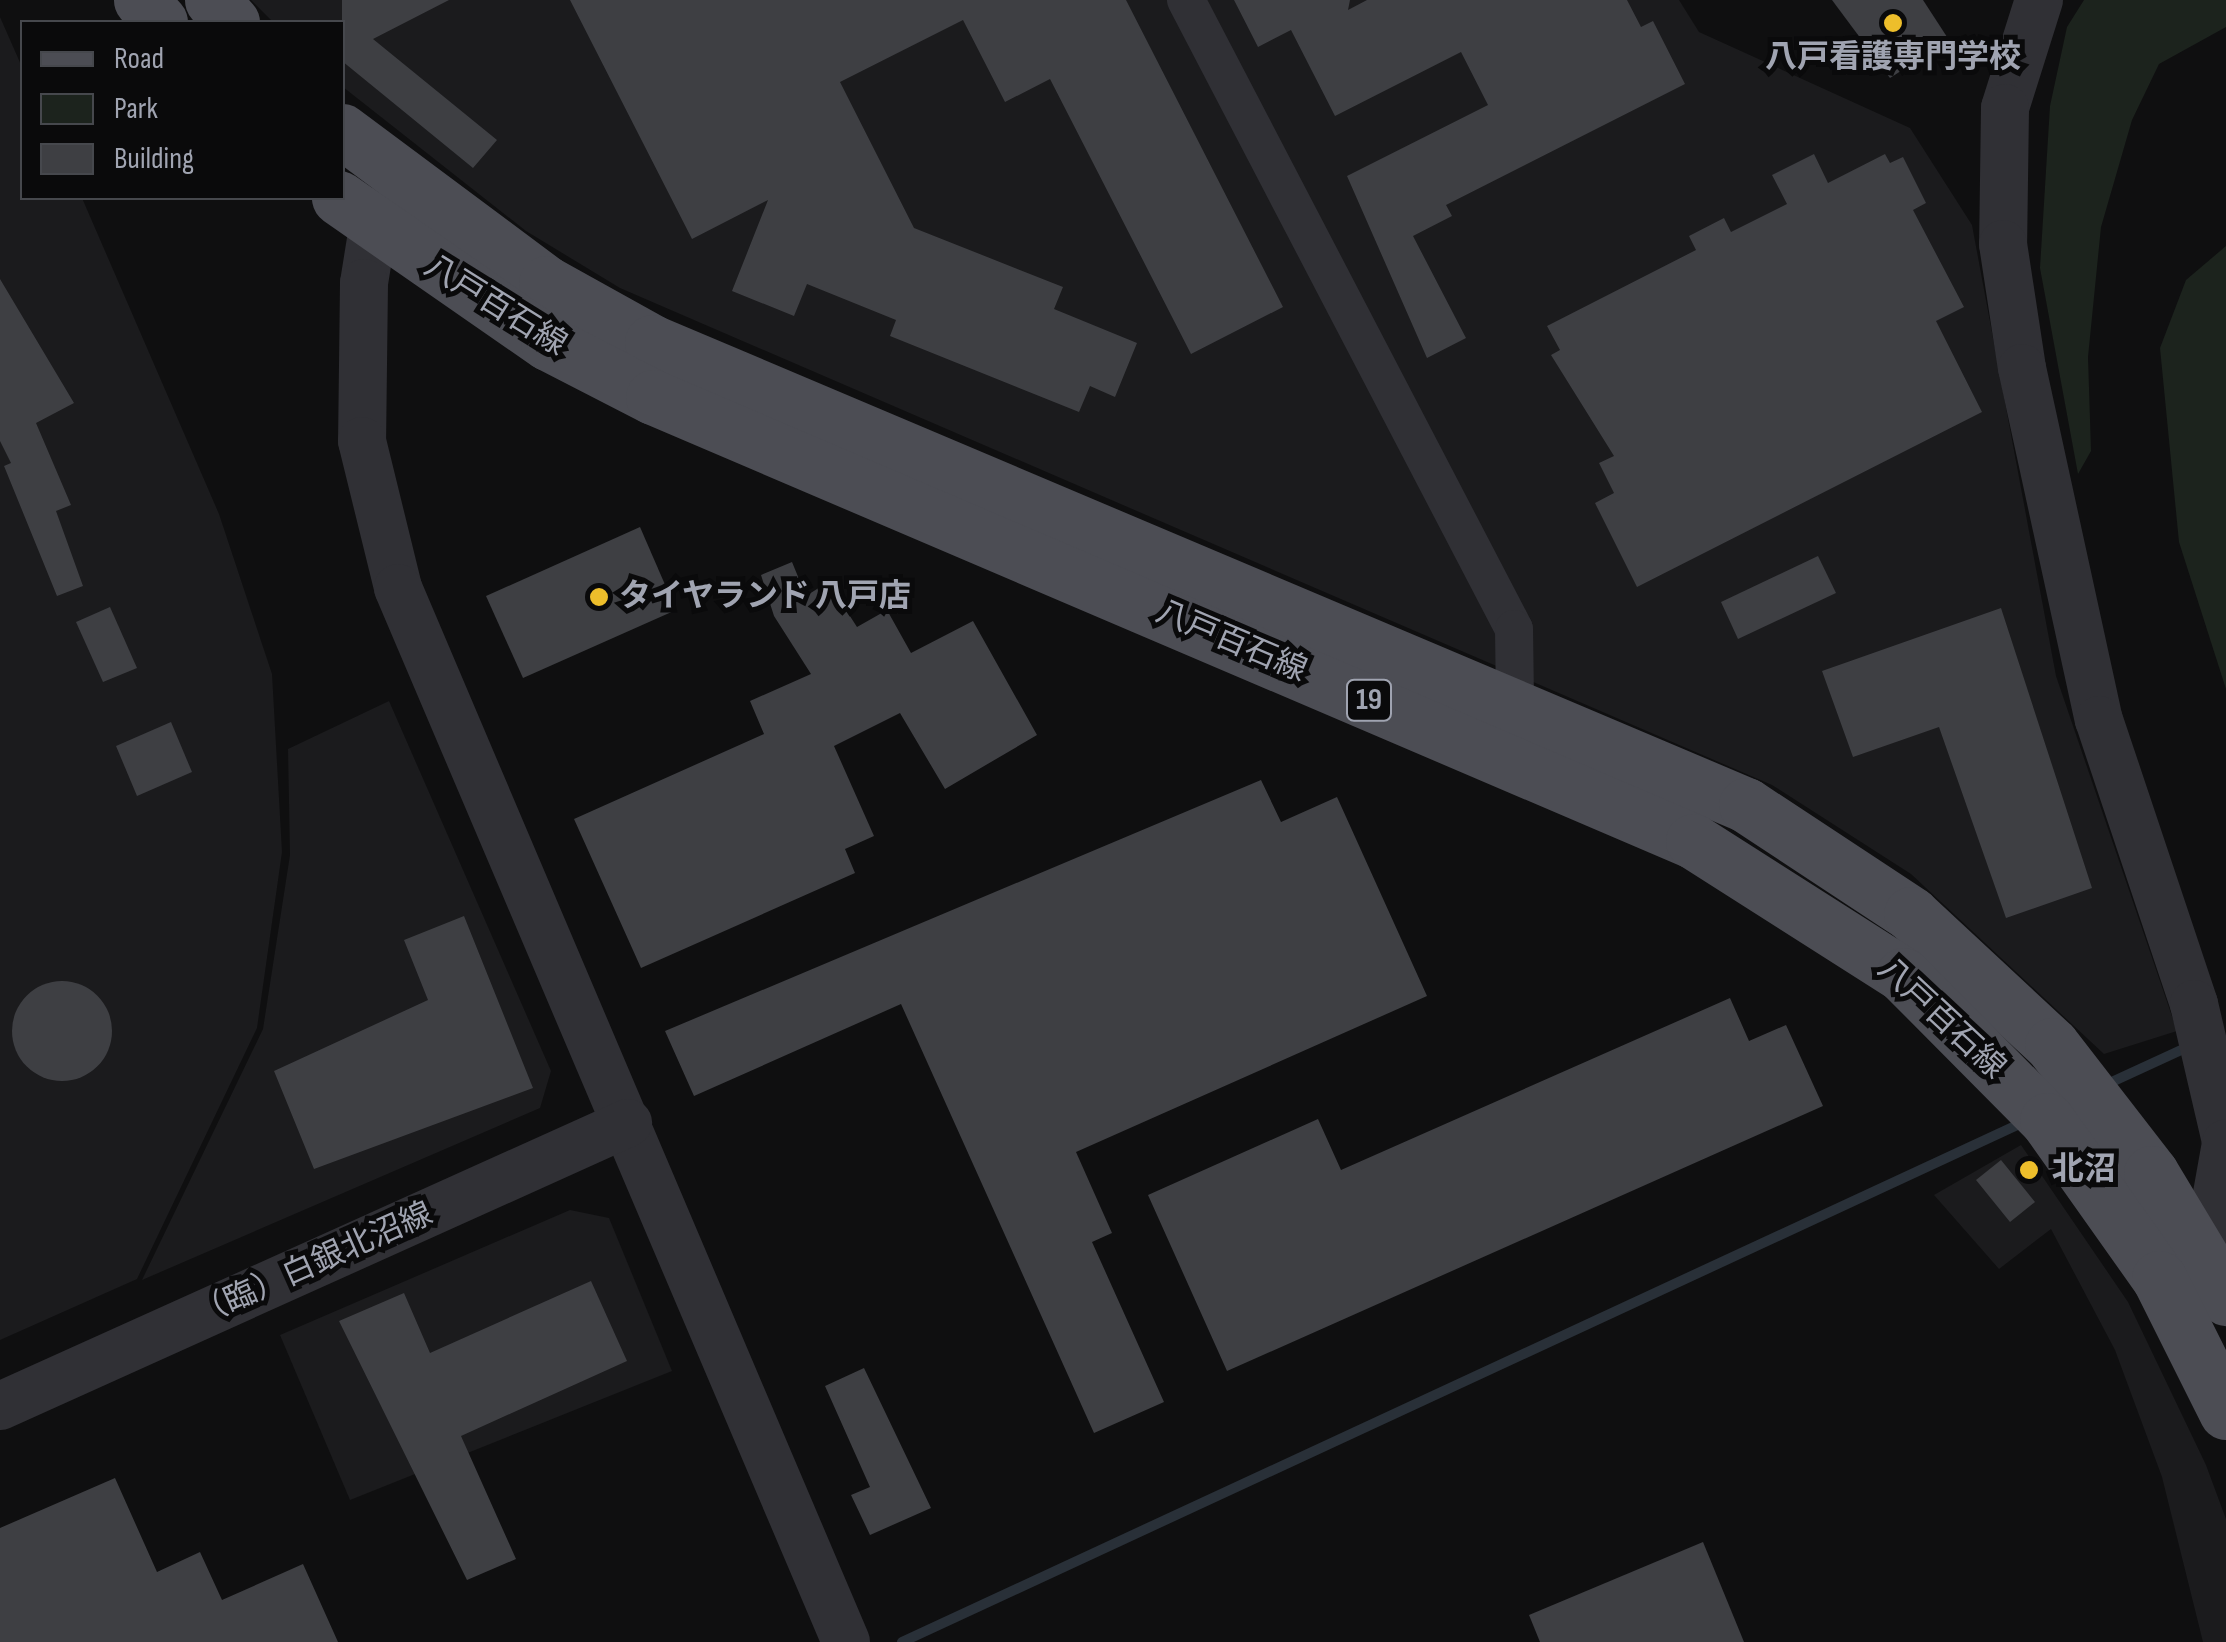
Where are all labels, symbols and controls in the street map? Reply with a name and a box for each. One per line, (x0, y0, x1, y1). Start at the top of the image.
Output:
marker: 八戸看護専門学校 (1882, 12, 1904, 34)
legend (20, 20, 345, 200)
place label: 八戸看護専門学校 (1765, 39, 2021, 77)
text: Road (114, 41, 164, 77)
text: Park (114, 91, 158, 127)
text: Building (114, 141, 194, 177)
street label: 八戸百石線 (417, 247, 573, 365)
place label: タイヤランド 八戸店 (619, 578, 912, 616)
marker: タイヤランド 八戸店 (588, 586, 610, 608)
street label: 八戸百石線 (1150, 593, 1312, 691)
road number: 19 (1344, 675, 1394, 725)
street label: 八戸百石線 (1869, 950, 2013, 1088)
place label: 北沼 (2052, 1151, 2116, 1189)
marker: 北沼 (2016, 1157, 2042, 1183)
street label: （臨）白銀北沼線 (189, 1195, 439, 1335)

